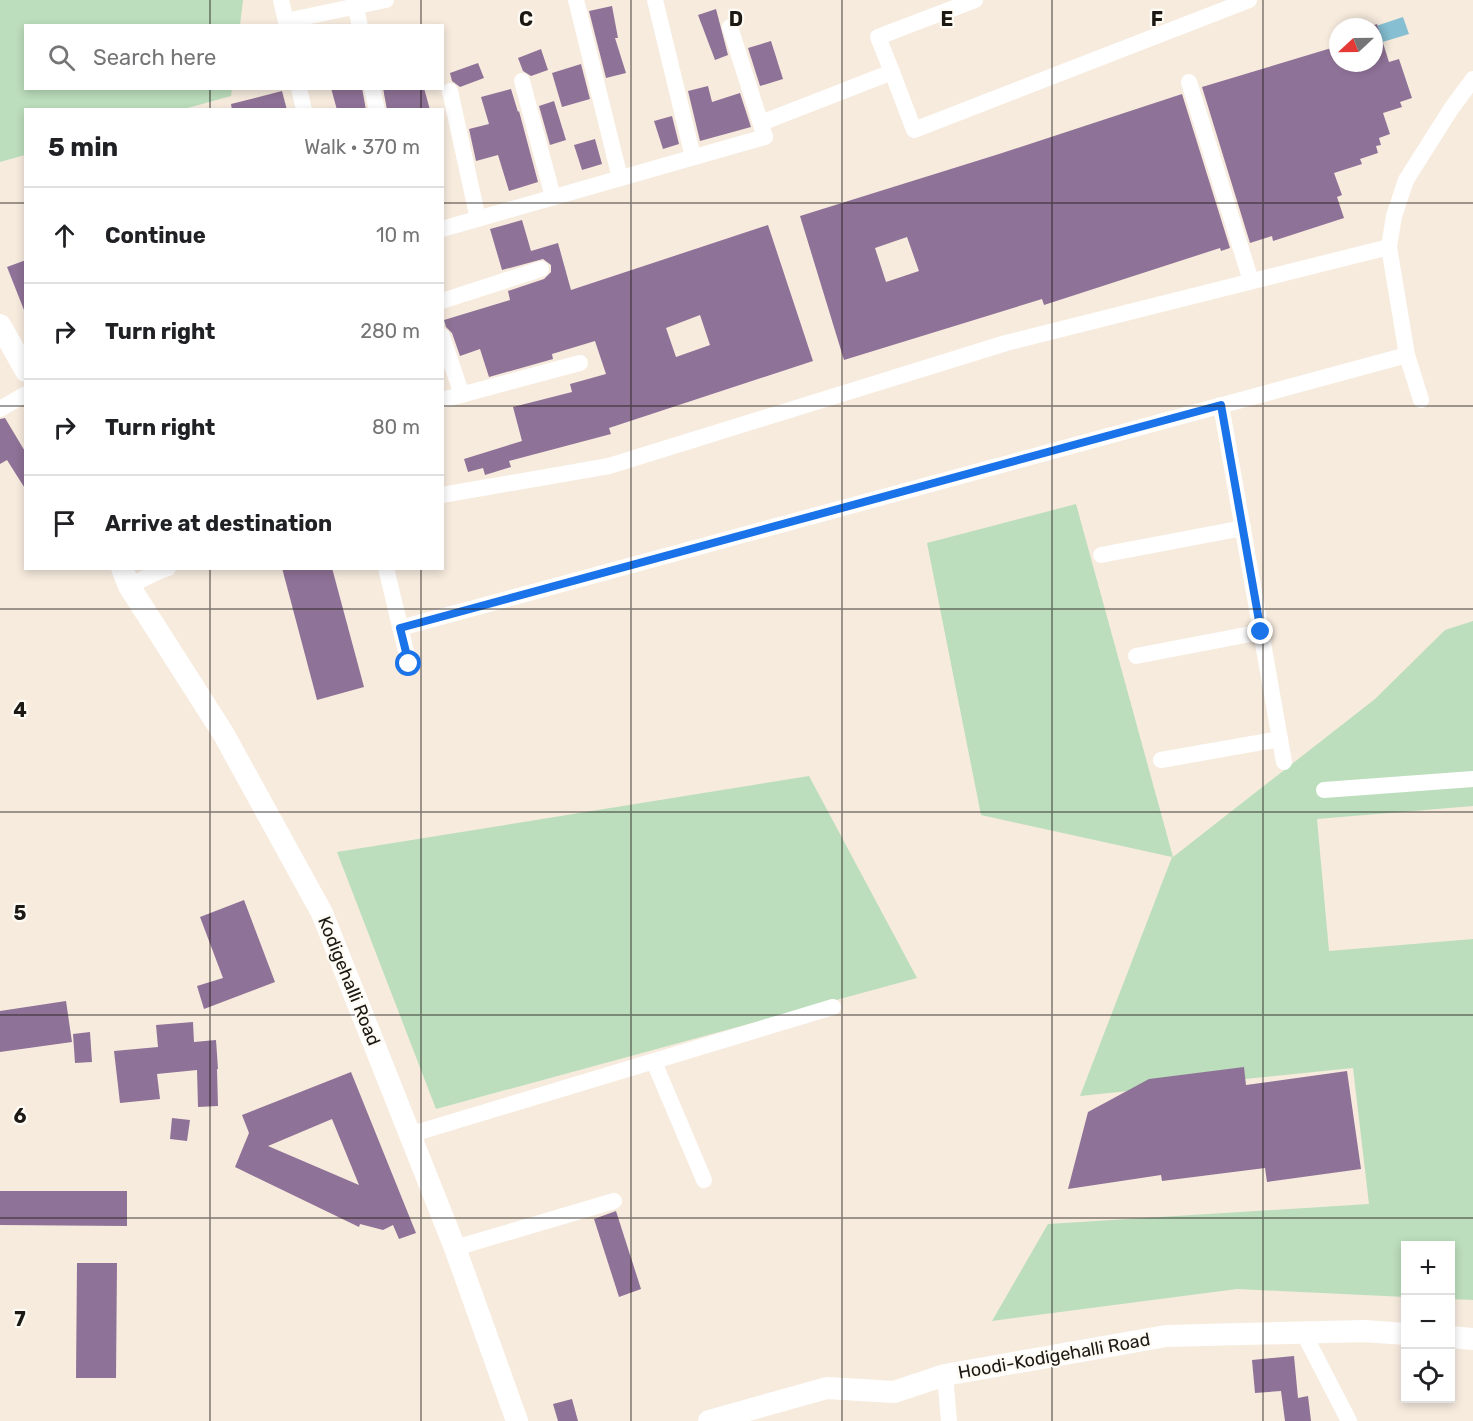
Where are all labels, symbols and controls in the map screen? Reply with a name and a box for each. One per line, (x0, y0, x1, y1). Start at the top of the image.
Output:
text: C (519, 7, 533, 31)
text: D (729, 7, 743, 31)
text: E (941, 7, 953, 31)
text: F (1151, 7, 1163, 31)
north arrow (1329, 18, 1383, 72)
search box (24, 24, 444, 90)
icon: search (45, 41, 78, 74)
text: Search here (93, 44, 216, 71)
text: 5 min (48, 132, 118, 163)
text: Walk · 370 m (304, 135, 420, 159)
icon: ahead (48, 219, 81, 252)
text: Continue (105, 222, 206, 249)
text: 10 m (376, 223, 420, 247)
icon: right (48, 315, 81, 348)
text: Turn right (105, 318, 215, 345)
text: 280 m (360, 319, 420, 343)
icon: right (48, 411, 81, 444)
text: Turn right (105, 414, 215, 441)
text: 80 m (372, 415, 420, 439)
icon: arrive (48, 507, 81, 540)
text: Arrive at destination (105, 510, 332, 537)
route end (1247, 618, 1273, 644)
route start (395, 650, 421, 676)
text: 4 (13, 698, 27, 722)
text: 5 (14, 901, 27, 925)
street label: Kodigehalli Road (313, 913, 385, 1049)
text: 6 (13, 1104, 27, 1128)
map controls (1401, 1241, 1455, 1403)
button: + (1401, 1241, 1455, 1295)
button: − (1401, 1295, 1455, 1349)
text: 7 (14, 1307, 26, 1331)
street label: Hoodi-Kodigehalli Road (956, 1328, 1152, 1384)
button: locate (1401, 1349, 1455, 1403)

